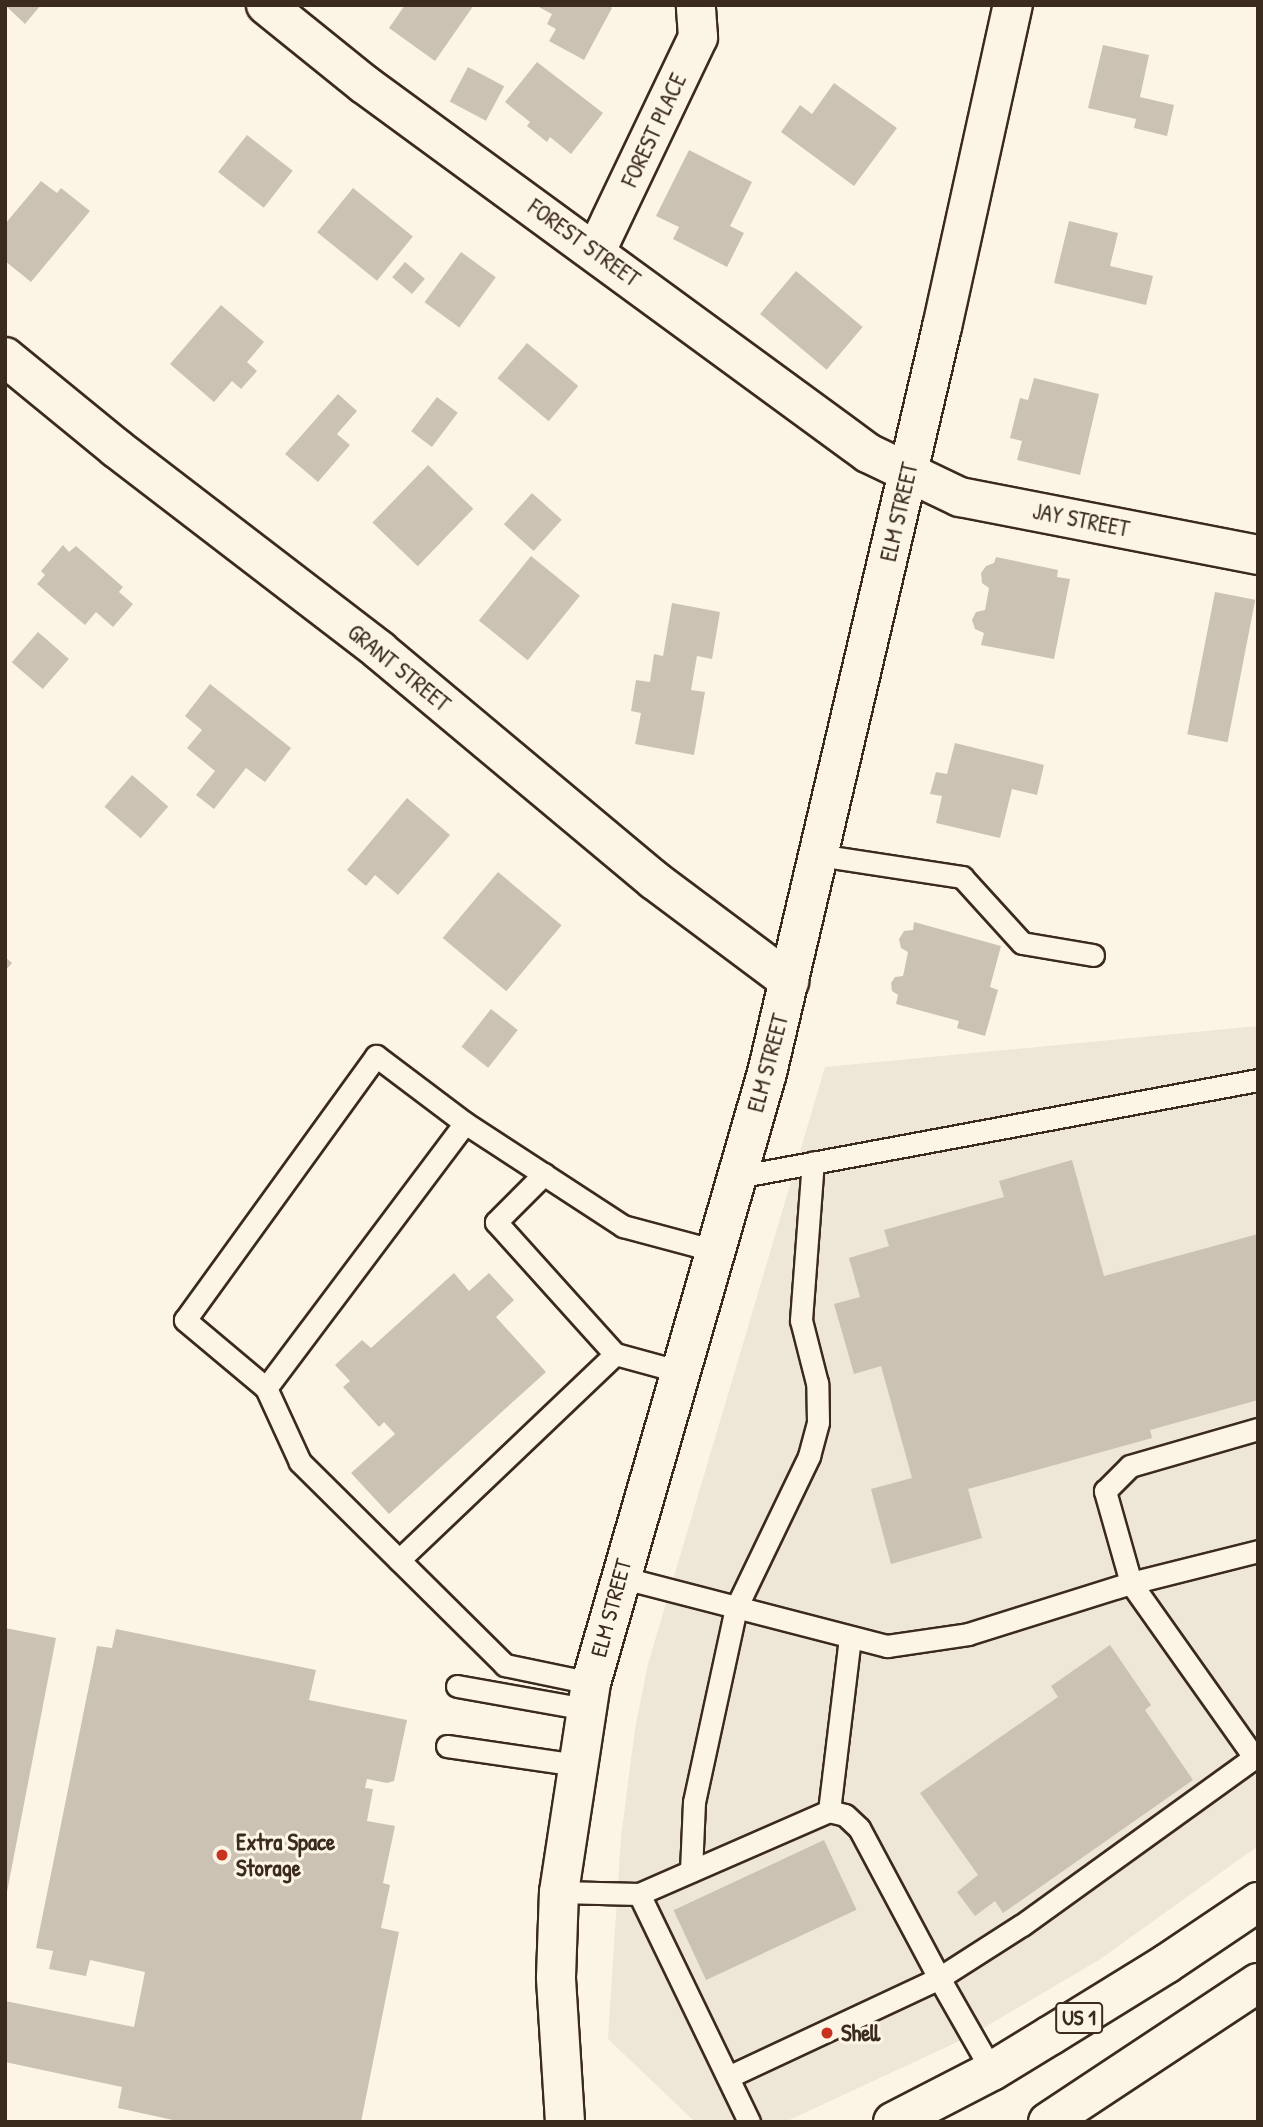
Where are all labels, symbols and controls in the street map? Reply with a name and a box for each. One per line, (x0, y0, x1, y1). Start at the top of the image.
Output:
street label: FOREST PLACE (616, 69, 692, 191)
street label: FOREST STREET (523, 193, 645, 293)
street label: ELM STREET (874, 460, 924, 564)
street label: JAY STREET (1030, 497, 1132, 543)
street label: GRANT STREET (342, 618, 456, 718)
street label: ELM STREET (742, 1011, 794, 1115)
street label: ELM STREET (585, 1556, 637, 1660)
place label: Extra Space Storage (236, 1828, 335, 1882)
marker: Extra Space Storage (214, 1847, 230, 1863)
road number: US 1 (1054, 2000, 1104, 2036)
place label: Shell (841, 2019, 880, 2047)
marker: Shell (819, 2025, 835, 2041)

